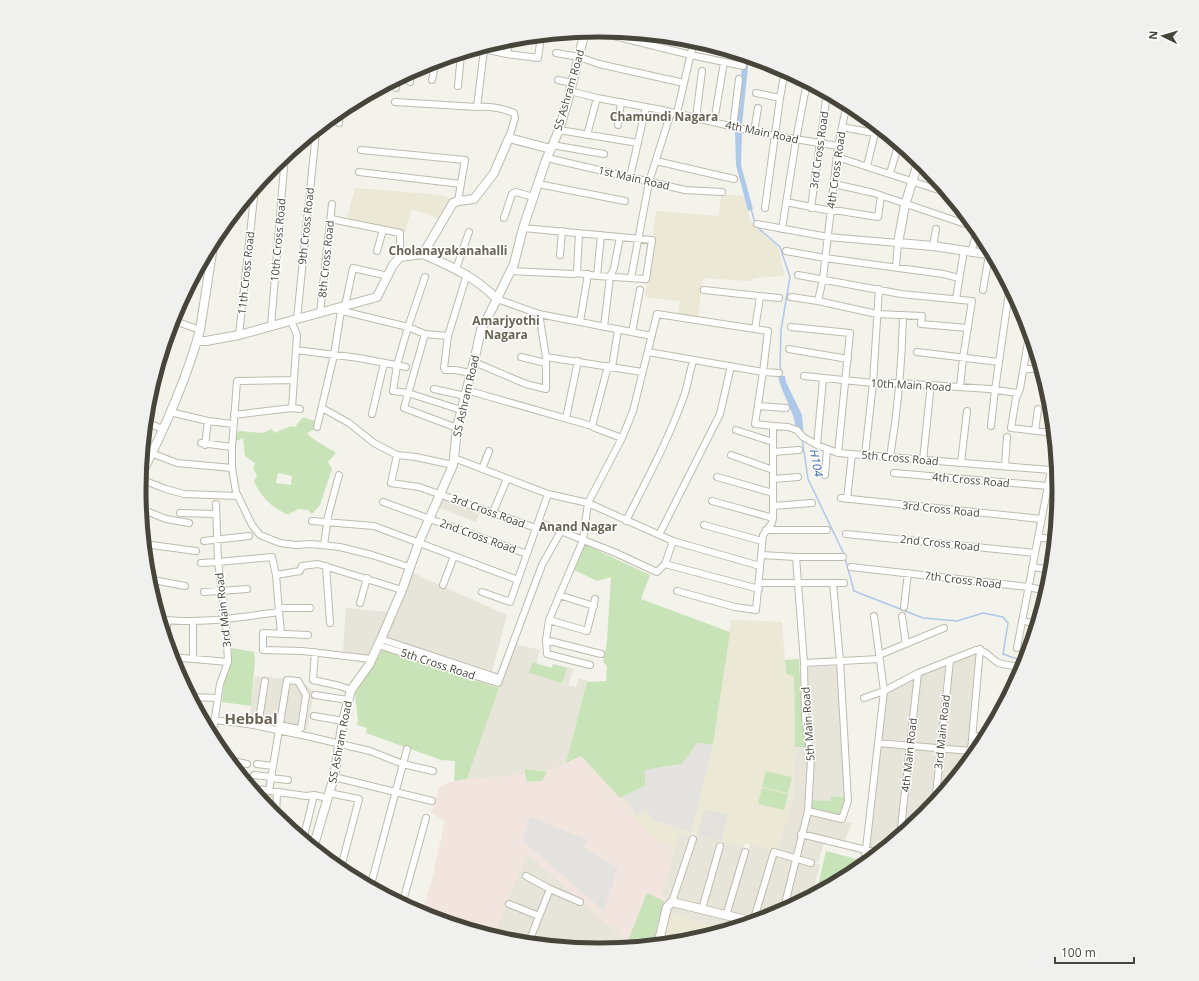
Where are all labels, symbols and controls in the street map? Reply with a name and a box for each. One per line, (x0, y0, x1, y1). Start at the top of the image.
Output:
north arrow (1143, 16, 1183, 56)
text: N (1145, 30, 1160, 40)
street label: SS Ashram Road (550, 48, 587, 132)
district label: Chamundi Nagara (610, 108, 718, 125)
street label: 3rd Cross Road (806, 110, 831, 190)
street label: 4th Main Road (724, 116, 800, 147)
street label: 4th Cross Road (823, 131, 848, 209)
street label: 1st Main Road (597, 162, 671, 193)
street label: 9th Cross Road (294, 187, 317, 265)
street label: 10th Cross Road (266, 198, 289, 282)
street label: 8th Cross Road (314, 220, 337, 298)
street label: 11th Cross Road (234, 231, 257, 315)
district label: Cholanayakanahalli (388, 242, 508, 259)
district label: Amarjyothi Nagara (472, 312, 540, 343)
street label: SS Ashram Road (449, 353, 482, 438)
street label: 10th Main Road (870, 375, 952, 394)
street label: 5th Cross Road (861, 447, 939, 468)
water label: H104 (805, 448, 828, 479)
street label: 4th Cross Road (932, 469, 1010, 490)
street label: 3rd Cross Road (449, 490, 527, 531)
street label: 3rd Cross Road (901, 497, 981, 520)
street label: 2nd Cross Road (438, 515, 518, 556)
district label: Anand Nagar (539, 518, 618, 535)
street label: 2nd Cross Road (899, 531, 981, 554)
street label: 7th Cross Road (924, 567, 1002, 592)
street label: 3rd Main Road (211, 572, 234, 648)
street label: 5th Cross Road (399, 644, 477, 683)
street label: 5th Main Road (797, 686, 818, 762)
street label: 3rd Main Road (930, 694, 953, 770)
street label: SS Ashram Road (324, 699, 355, 784)
district label: Hebbal (225, 708, 277, 728)
street label: 4th Main Road (897, 717, 920, 793)
scale bar (1055, 939, 1134, 965)
text: 100 m (1061, 944, 1096, 961)

